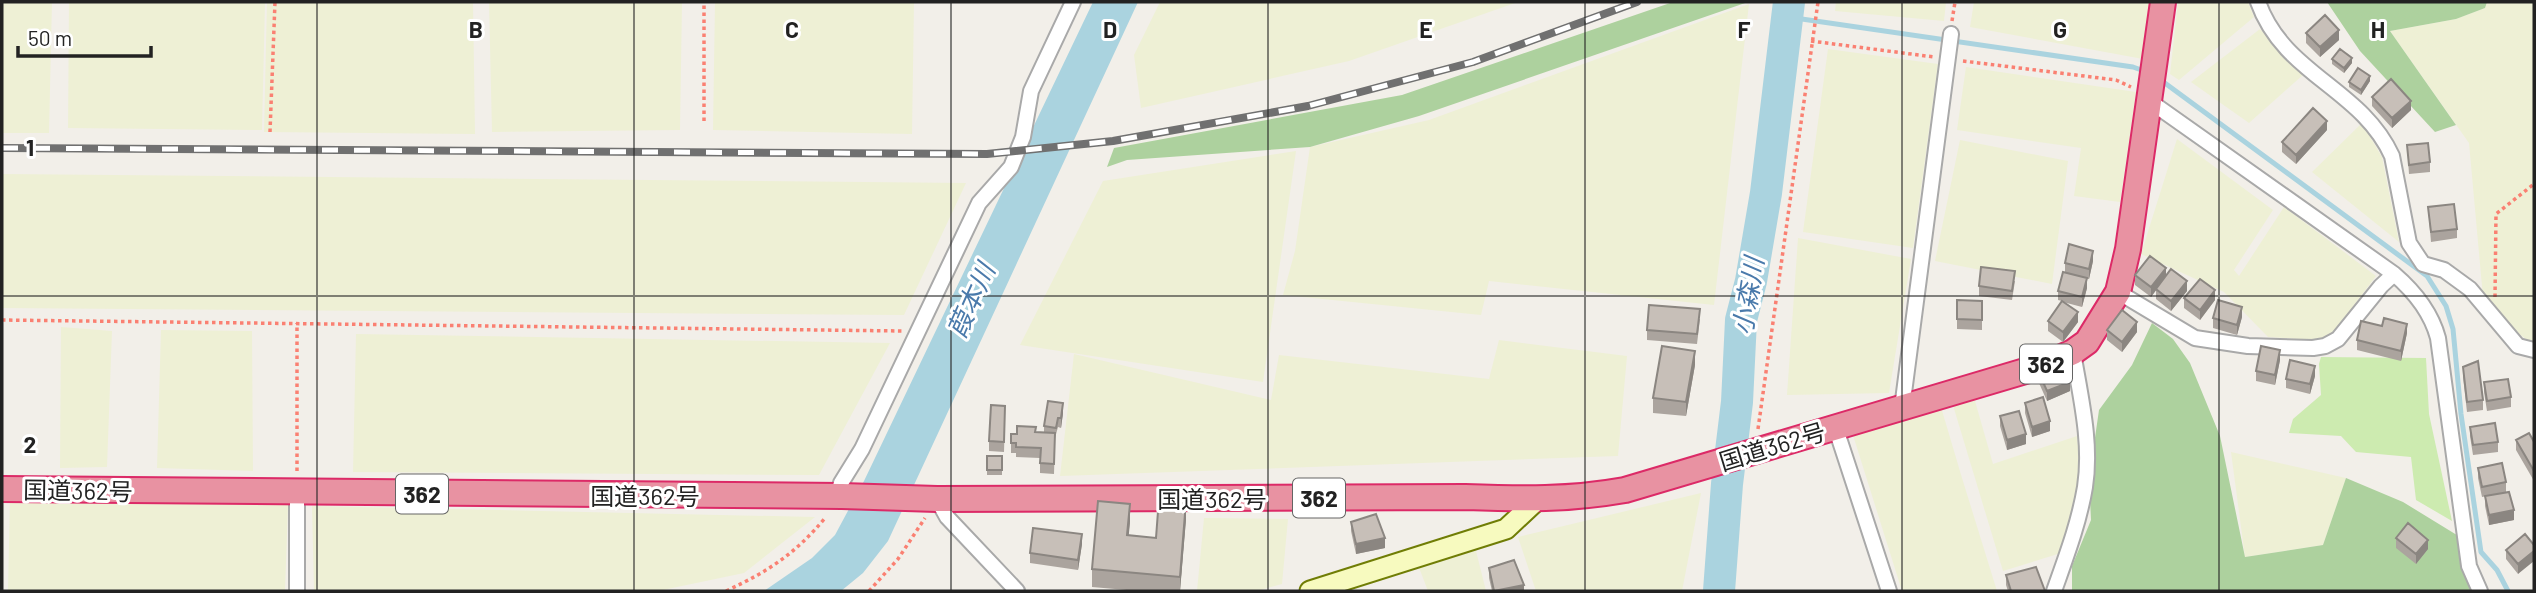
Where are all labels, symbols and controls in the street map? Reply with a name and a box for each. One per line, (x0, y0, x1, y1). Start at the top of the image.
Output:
scale bar (18, 14, 150, 58)
text: B (469, 15, 483, 43)
text: C (785, 15, 799, 43)
text: D (1103, 15, 1117, 43)
text: E (1419, 15, 1433, 43)
text: F (1738, 15, 1751, 43)
text: G (2053, 15, 2067, 43)
text: H (2371, 15, 2385, 43)
text: 50 m (28, 25, 72, 50)
text: 1 (26, 133, 34, 161)
water label: 小森川 (1726, 252, 1769, 337)
water label: 葭本川 (940, 255, 1001, 342)
road number: 362 (2020, 344, 2072, 384)
street label: 国道362号 (1715, 416, 1829, 476)
text: 2 (24, 430, 36, 458)
road number: 362 (396, 474, 448, 514)
street label: 国道362号 (23, 475, 133, 505)
road number: 362 (1293, 478, 1345, 518)
street label: 国道362号 (590, 481, 700, 510)
street label: 国道362号 (1157, 484, 1267, 513)

